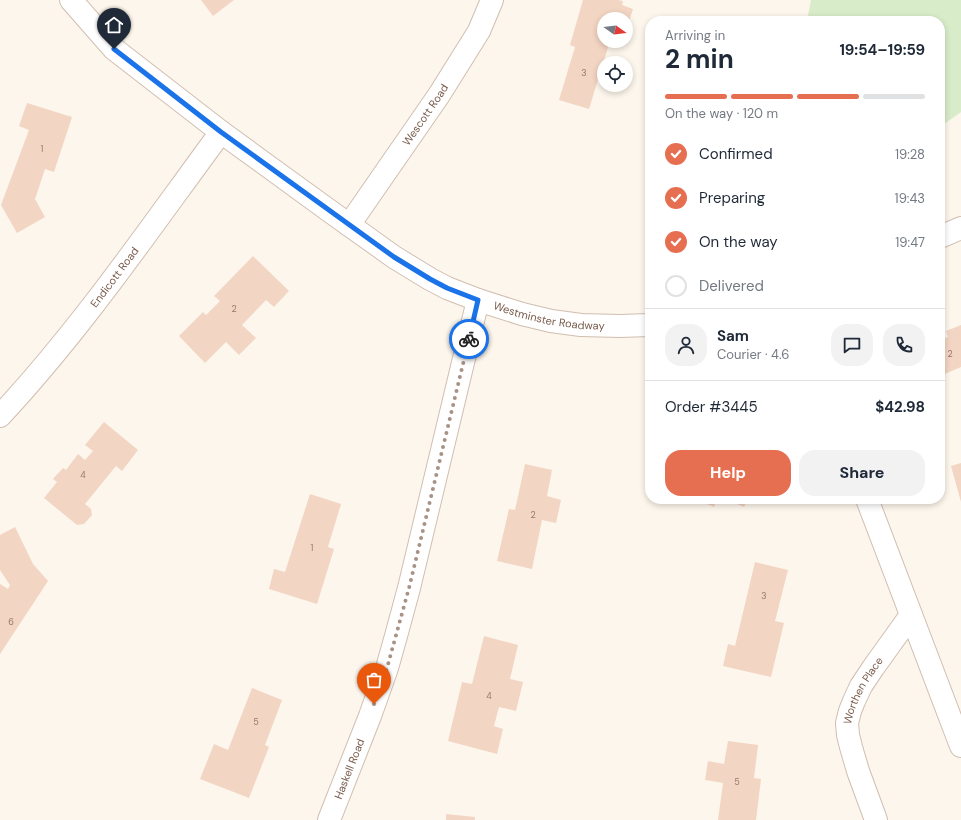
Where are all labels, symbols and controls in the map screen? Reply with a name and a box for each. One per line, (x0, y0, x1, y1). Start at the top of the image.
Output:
pin (97, 8, 131, 49)
north arrow (597, 12, 633, 48)
map controls (597, 12, 633, 92)
icon: home (103, 14, 125, 36)
text: Arriving in (665, 27, 725, 44)
text: 19:54–19:59 (839, 40, 925, 60)
text: 2 min (665, 42, 734, 76)
button: locate (597, 56, 633, 92)
house number: 3 (581, 67, 587, 79)
street label: Wescott Road (399, 81, 451, 148)
text: On the way · 120 m (665, 105, 778, 122)
house number: 1 (41, 143, 44, 155)
icon: check (665, 143, 687, 165)
text: Confirmed (699, 144, 773, 164)
text: 19:28 (895, 146, 925, 163)
icon: check (665, 187, 687, 209)
text: Preparing (699, 188, 765, 208)
text: 19:43 (895, 190, 925, 207)
icon: check (665, 231, 687, 253)
text: On the way (699, 232, 778, 252)
text: 19:47 (895, 234, 925, 251)
street label: Endicott Road (87, 244, 142, 310)
text: Delivered (699, 276, 764, 296)
street label: Westminster Roadway (492, 298, 605, 333)
house number: 2 (231, 303, 237, 315)
courier (449, 319, 489, 359)
button: person (665, 324, 707, 366)
button: chat (831, 324, 873, 366)
button: phone (883, 324, 925, 366)
text: Sam (717, 326, 749, 346)
icon: bike (458, 328, 480, 350)
text: Courier · 4.6 (717, 346, 789, 363)
house number: 2 (947, 348, 953, 360)
text: Order #3445 (665, 397, 758, 417)
text: $42.98 (875, 397, 925, 417)
button: Help (665, 450, 791, 496)
button: Share (799, 450, 925, 496)
house number: 4 (80, 469, 86, 481)
house number: 2 (530, 509, 536, 521)
house number: 1 (311, 542, 314, 554)
house number: 3 (761, 590, 767, 602)
house number: 6 (8, 616, 14, 628)
street label: Worthen Place (840, 654, 886, 725)
pin (357, 663, 391, 704)
icon: bag (363, 669, 385, 691)
house number: 4 (486, 690, 492, 702)
house number: 5 (253, 716, 259, 728)
street label: Haskell Road (331, 736, 367, 801)
house number: 5 (734, 776, 740, 788)

